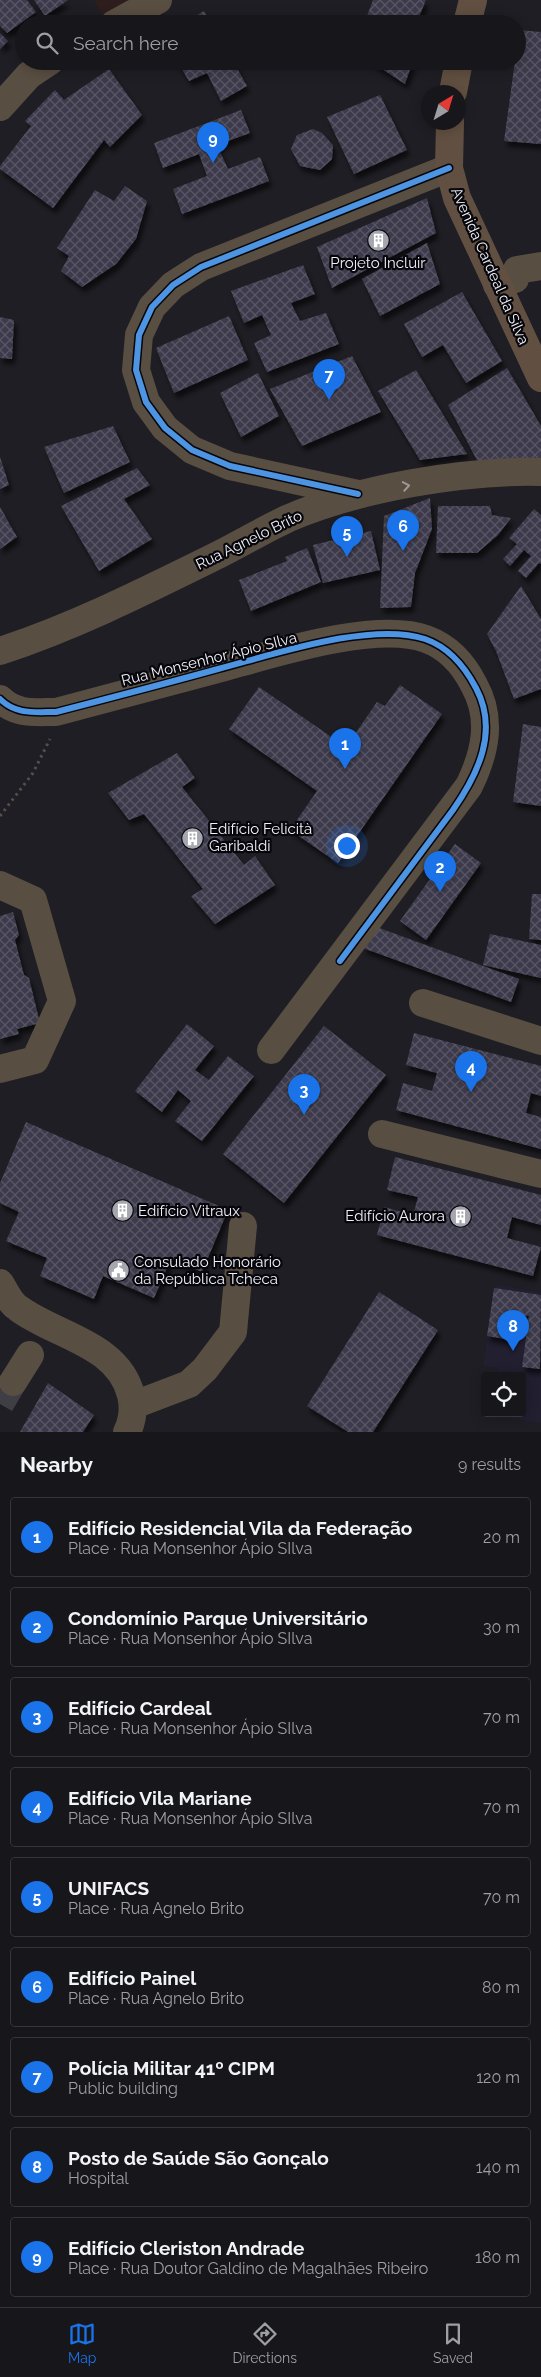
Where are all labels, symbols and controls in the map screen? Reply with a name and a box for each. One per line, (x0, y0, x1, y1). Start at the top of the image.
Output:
search box (15, 15, 526, 70)
icon: search (33, 29, 61, 57)
text: Search here (73, 32, 179, 54)
north arrow (421, 85, 466, 130)
pin: 9 (197, 122, 229, 163)
street label: Avenida Cardeal da Silva (447, 185, 533, 347)
building icon: Projeto Incluir (366, 228, 390, 252)
place label: Projeto Incluir (330, 254, 426, 272)
pin: 7 (313, 359, 345, 400)
one-way arrow (402, 481, 411, 491)
street label: Rua Agnelo Brito (193, 506, 305, 574)
pin: 6 (387, 510, 419, 551)
pin: 5 (331, 516, 363, 557)
street label: Rua Monsenhor Ápio SIlva (119, 628, 299, 690)
pin: 1 (329, 728, 361, 769)
place label: Edifício Felicità Garibaldi (209, 820, 312, 855)
building icon: Edifício Felicità Garibaldi (181, 826, 205, 850)
your location (334, 833, 360, 859)
pin: 2 (424, 851, 456, 892)
pin: 4 (455, 1051, 487, 1092)
pin: 3 (288, 1074, 320, 1115)
building icon: Edifício Vitraux (110, 1199, 134, 1223)
place label: Edifício Vitraux (138, 1202, 240, 1220)
building icon: Edifício Aurora (449, 1204, 473, 1228)
place label: Edifício Aurora (345, 1207, 445, 1225)
place label: Consulado Honorário da República Tcheca (134, 1253, 281, 1288)
public building icon: Consulado Honorário da República Tcheca (106, 1259, 130, 1283)
pin: 8 (497, 1310, 529, 1351)
map controls (481, 1372, 526, 1417)
button: locate (481, 1372, 526, 1417)
text: Nearby (20, 1452, 93, 1477)
text: 9 results (458, 1455, 521, 1474)
text: Edifício Residencial Vila da Federação (68, 1517, 412, 1539)
text: 1 (33, 1528, 41, 1547)
text: 20 m (483, 1528, 520, 1547)
text: Place · Rua Monsenhor Ápio SIlva (68, 1539, 312, 1558)
text: Condomínio Parque Universitário (68, 1607, 368, 1629)
text: 2 (32, 1618, 42, 1637)
text: 30 m (483, 1618, 520, 1637)
text: Place · Rua Monsenhor Ápio SIlva (68, 1629, 312, 1648)
text: Edifício Cardeal (68, 1697, 212, 1719)
text: 3 (33, 1708, 41, 1727)
text: 70 m (483, 1708, 520, 1727)
text: Place · Rua Monsenhor Ápio SIlva (68, 1719, 312, 1738)
text: Edifício Vila Mariane (68, 1787, 252, 1809)
text: 4 (32, 1798, 42, 1817)
text: 70 m (483, 1798, 520, 1817)
text: Place · Rua Monsenhor Ápio SIlva (68, 1809, 312, 1828)
text: UNIFACS (68, 1877, 149, 1899)
text: 5 (33, 1888, 41, 1907)
text: 70 m (483, 1888, 520, 1907)
text: Place · Rua Agnelo Brito (68, 1899, 244, 1918)
text: Edifício Painel (68, 1967, 196, 1989)
text: 6 (32, 1978, 42, 1997)
text: 80 m (482, 1978, 520, 1997)
text: Place · Rua Agnelo Brito (68, 1989, 244, 2008)
text: Polícia Militar 41º CIPM (68, 2057, 275, 2079)
text: 7 (33, 2068, 41, 2087)
text: 120 m (476, 2068, 520, 2087)
text: Public building (68, 2079, 178, 2098)
text: Posto de Saúde São Gonçalo (68, 2147, 329, 2169)
text: 8 (32, 2158, 42, 2177)
text: 140 m (476, 2158, 520, 2177)
text: Hospital (68, 2169, 129, 2188)
text: Edifício Cleriston Andrade (68, 2237, 304, 2259)
text: 9 (32, 2248, 42, 2267)
text: 180 m (475, 2248, 520, 2267)
text: Place · Rua Doutor Galdino de Magalhães Ribeiro (68, 2259, 428, 2278)
tab: Map (68, 2320, 96, 2366)
tab: Directions (232, 2320, 297, 2366)
tab: Saved (433, 2320, 473, 2366)

